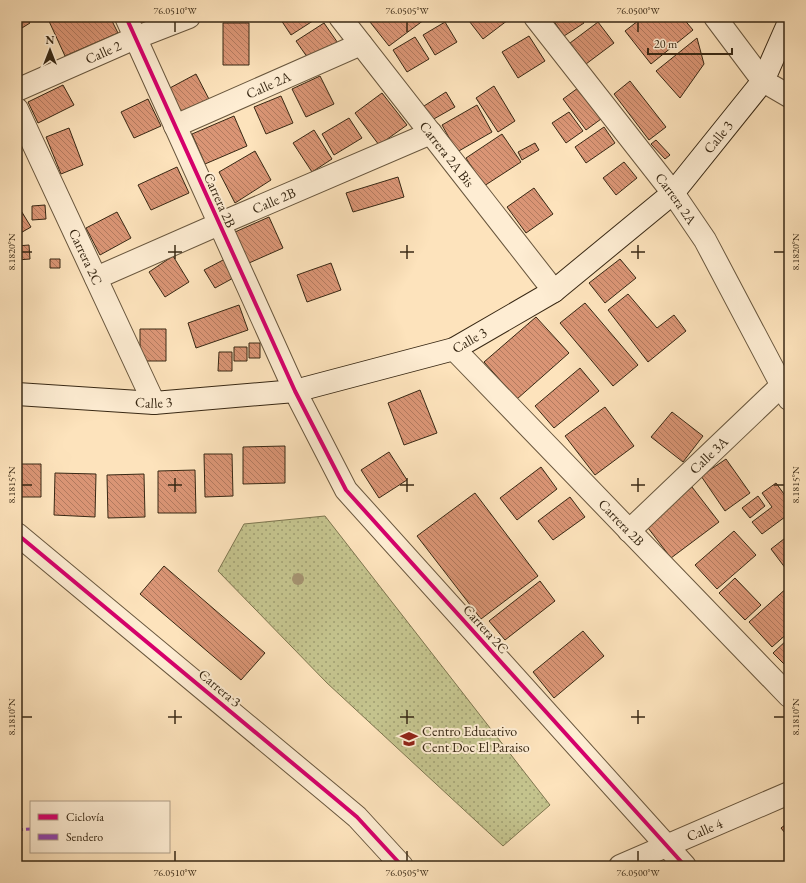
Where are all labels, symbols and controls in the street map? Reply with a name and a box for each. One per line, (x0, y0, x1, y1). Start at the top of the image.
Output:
text: 76.0510°W (153, 4, 197, 17)
text: 76.0505°W (385, 4, 429, 17)
text: 76.0500°W (616, 4, 660, 17)
north arrow (30, 30, 70, 70)
scale bar (648, 30, 732, 56)
text: N (46, 33, 55, 47)
street label: Calle 2 (82, 36, 124, 68)
text: 20 m (654, 36, 678, 52)
street label: Calle 2A (243, 67, 294, 103)
street label: Carrera 2A Bis (416, 117, 479, 191)
street label: Calle 3 (699, 117, 737, 157)
street label: Carrera 2A (651, 169, 701, 228)
street label: Carrera 2B (200, 170, 240, 230)
street label: Calle 2B (249, 183, 298, 218)
street label: Carrera 2C (65, 226, 107, 288)
text: 8.1820°N (5, 233, 18, 271)
text: 8.1820°N (789, 233, 802, 271)
street label: Calle 3 (449, 323, 490, 357)
street label: Calle 3 (134, 392, 173, 412)
street label: Calle 3A (685, 432, 732, 478)
text: 8.1815°N (5, 466, 18, 504)
text: 8.1815°N (789, 466, 802, 504)
street label: Carrera 2B (595, 495, 648, 550)
street label: Carrera 2C (459, 601, 513, 657)
street label: Carrera 3 (195, 665, 245, 711)
text: 8.1810°N (5, 698, 18, 736)
text: 8.1810°N (789, 698, 802, 736)
place label: Centro Educativo Cent Doc El Paraiso (422, 722, 530, 756)
school or university icon: Centro Educativo Cent Doc El Paraiso (399, 729, 419, 749)
legend (30, 801, 170, 853)
text: Ciclovía (66, 809, 104, 825)
street label: Calle 4 (684, 814, 725, 845)
text: Sendero (66, 829, 103, 845)
text: 76.0510°W (153, 866, 197, 879)
text: 76.0505°W (385, 866, 429, 879)
text: 76.0500°W (616, 866, 660, 879)

